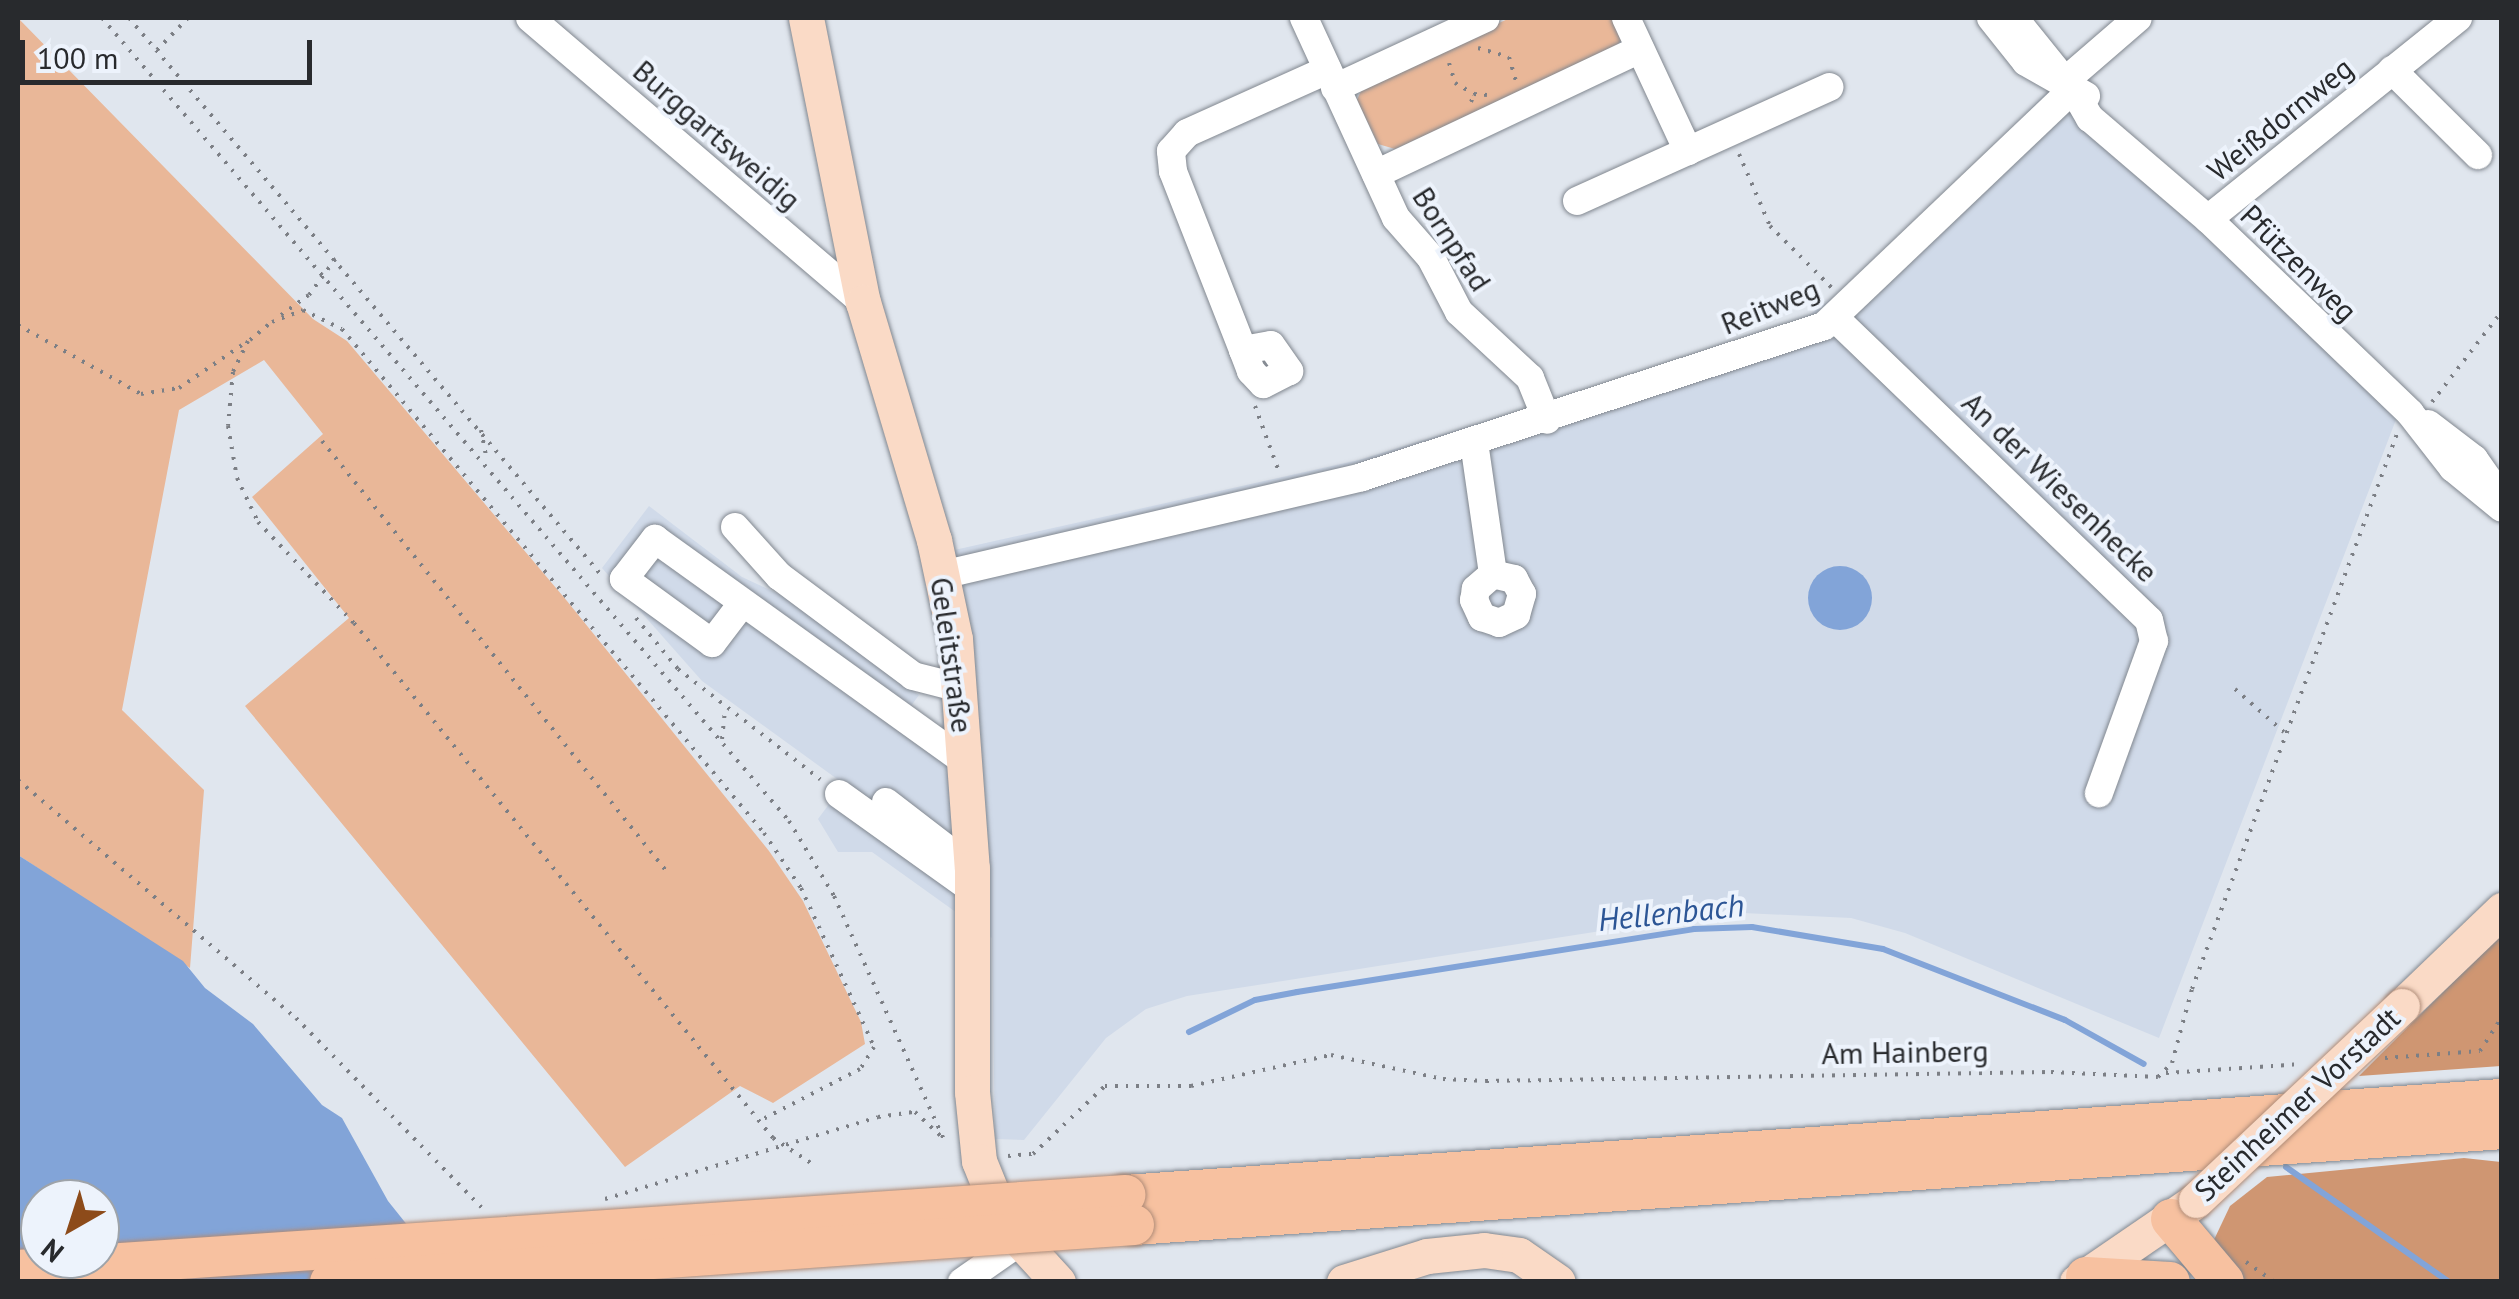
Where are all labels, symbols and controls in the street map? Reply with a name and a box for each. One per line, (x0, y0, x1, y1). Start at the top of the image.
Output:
scale bar (25, 20, 318, 82)
text: 100 m (37, 38, 118, 77)
street label: Weißdornweg (2200, 50, 2360, 188)
street label: Burggartsweidig (626, 52, 808, 218)
street label: Bornpfad (1405, 180, 1499, 298)
street label: Pfützenweg (2233, 197, 2365, 329)
street label: Reitweg (1716, 270, 1824, 342)
street label: An der Wiesenhecke (1955, 384, 2165, 590)
street label: Geleitstraße (923, 575, 981, 735)
water label: Hellenbach (1596, 885, 1746, 939)
street label: Steinheimer Vorstadt (2187, 999, 2407, 1209)
street label: Am Hainberg (1821, 1033, 1989, 1071)
north arrow (20, 1179, 120, 1279)
text: N (33, 1231, 71, 1271)

